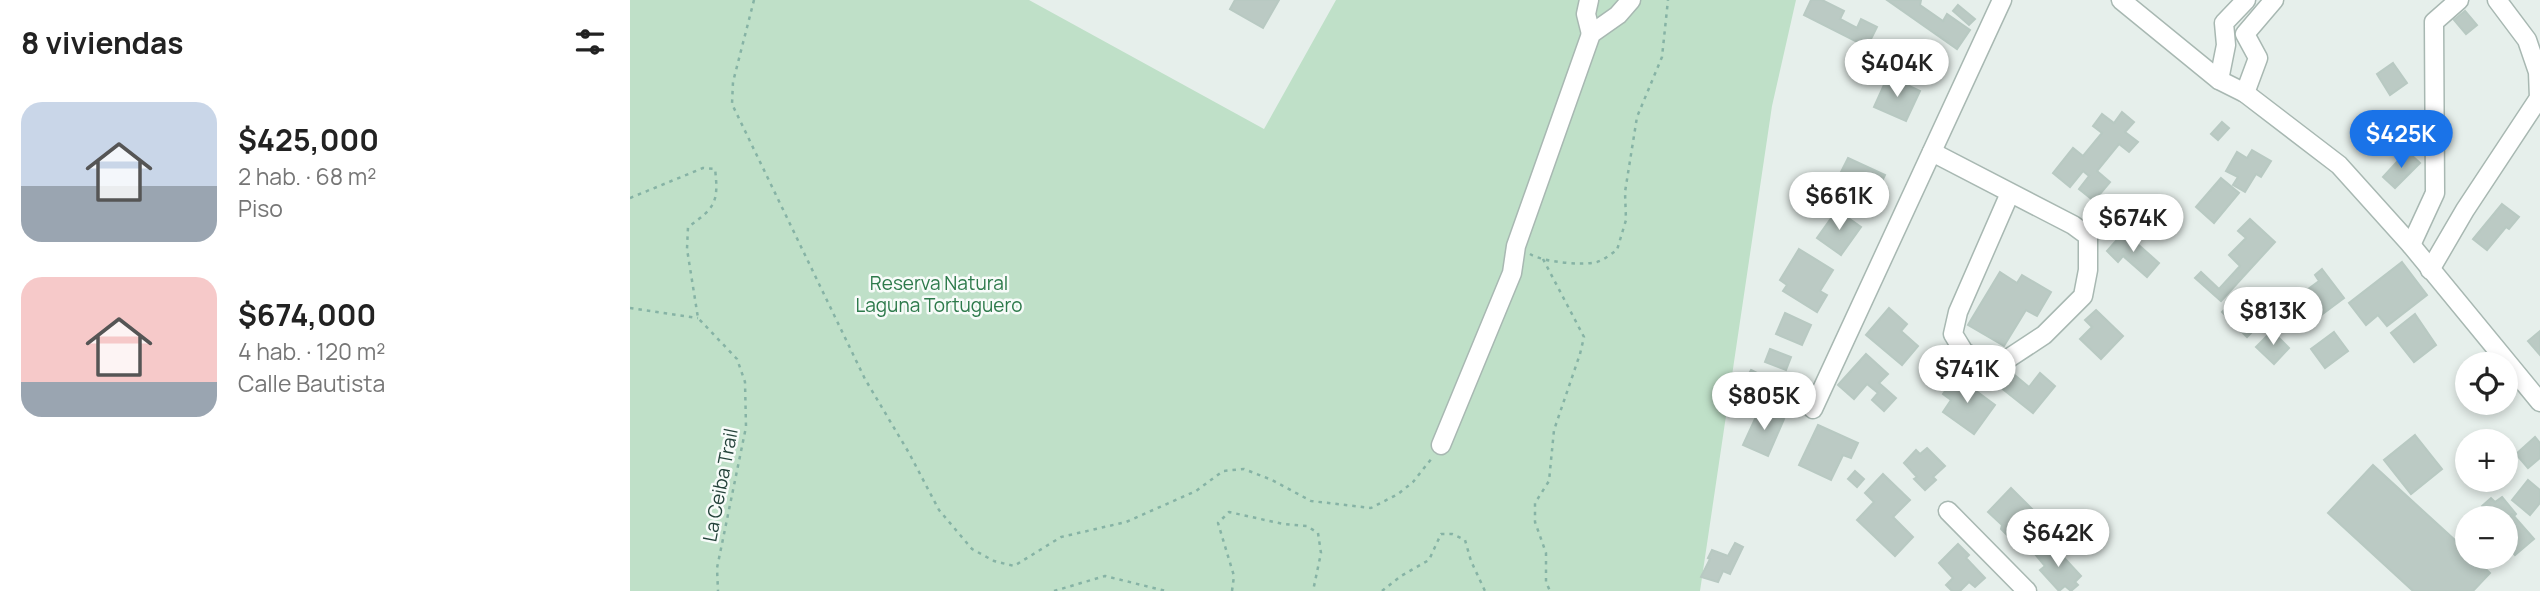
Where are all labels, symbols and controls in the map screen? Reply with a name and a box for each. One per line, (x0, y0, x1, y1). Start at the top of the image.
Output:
text: 8 viviendas (21, 22, 184, 63)
icon: filters (571, 23, 609, 61)
pin: $404K (1848, 40, 1946, 99)
text: $404K (1861, 46, 1933, 78)
pin: $425K (2352, 110, 2450, 170)
text: $425K (2366, 117, 2436, 149)
text: $425,000 (238, 119, 379, 160)
icon: home (77, 130, 161, 214)
text: 2 hab. · 68 m² (238, 160, 376, 192)
pin: $661K (1790, 173, 1888, 232)
text: $661K (1805, 179, 1873, 211)
text: Piso (238, 192, 283, 224)
pin: $674K (2084, 194, 2182, 254)
text: $674K (2099, 201, 2167, 233)
park label: Reserva Natural Laguna Tortuguero (856, 270, 1022, 318)
pin: $813K (2224, 288, 2322, 347)
text: $674,000 (238, 294, 376, 335)
text: $813K (2240, 294, 2306, 326)
icon: home (77, 305, 161, 389)
text: 4 hab. · 120 m² (238, 335, 385, 367)
pin: $741K (1918, 346, 2016, 405)
text: $741K (1935, 352, 1999, 384)
map controls (2455, 352, 2518, 569)
button: locate (2455, 352, 2518, 415)
text: Calle Bautista (238, 367, 385, 399)
pin: $805K (1715, 372, 1813, 432)
text: $805K (1728, 379, 1800, 411)
street label: La Ceiba Trail (696, 426, 744, 544)
button: + (2455, 429, 2518, 492)
button: − (2455, 506, 2518, 569)
pin: $642K (2009, 510, 2107, 569)
text: $642K (2022, 516, 2094, 548)

